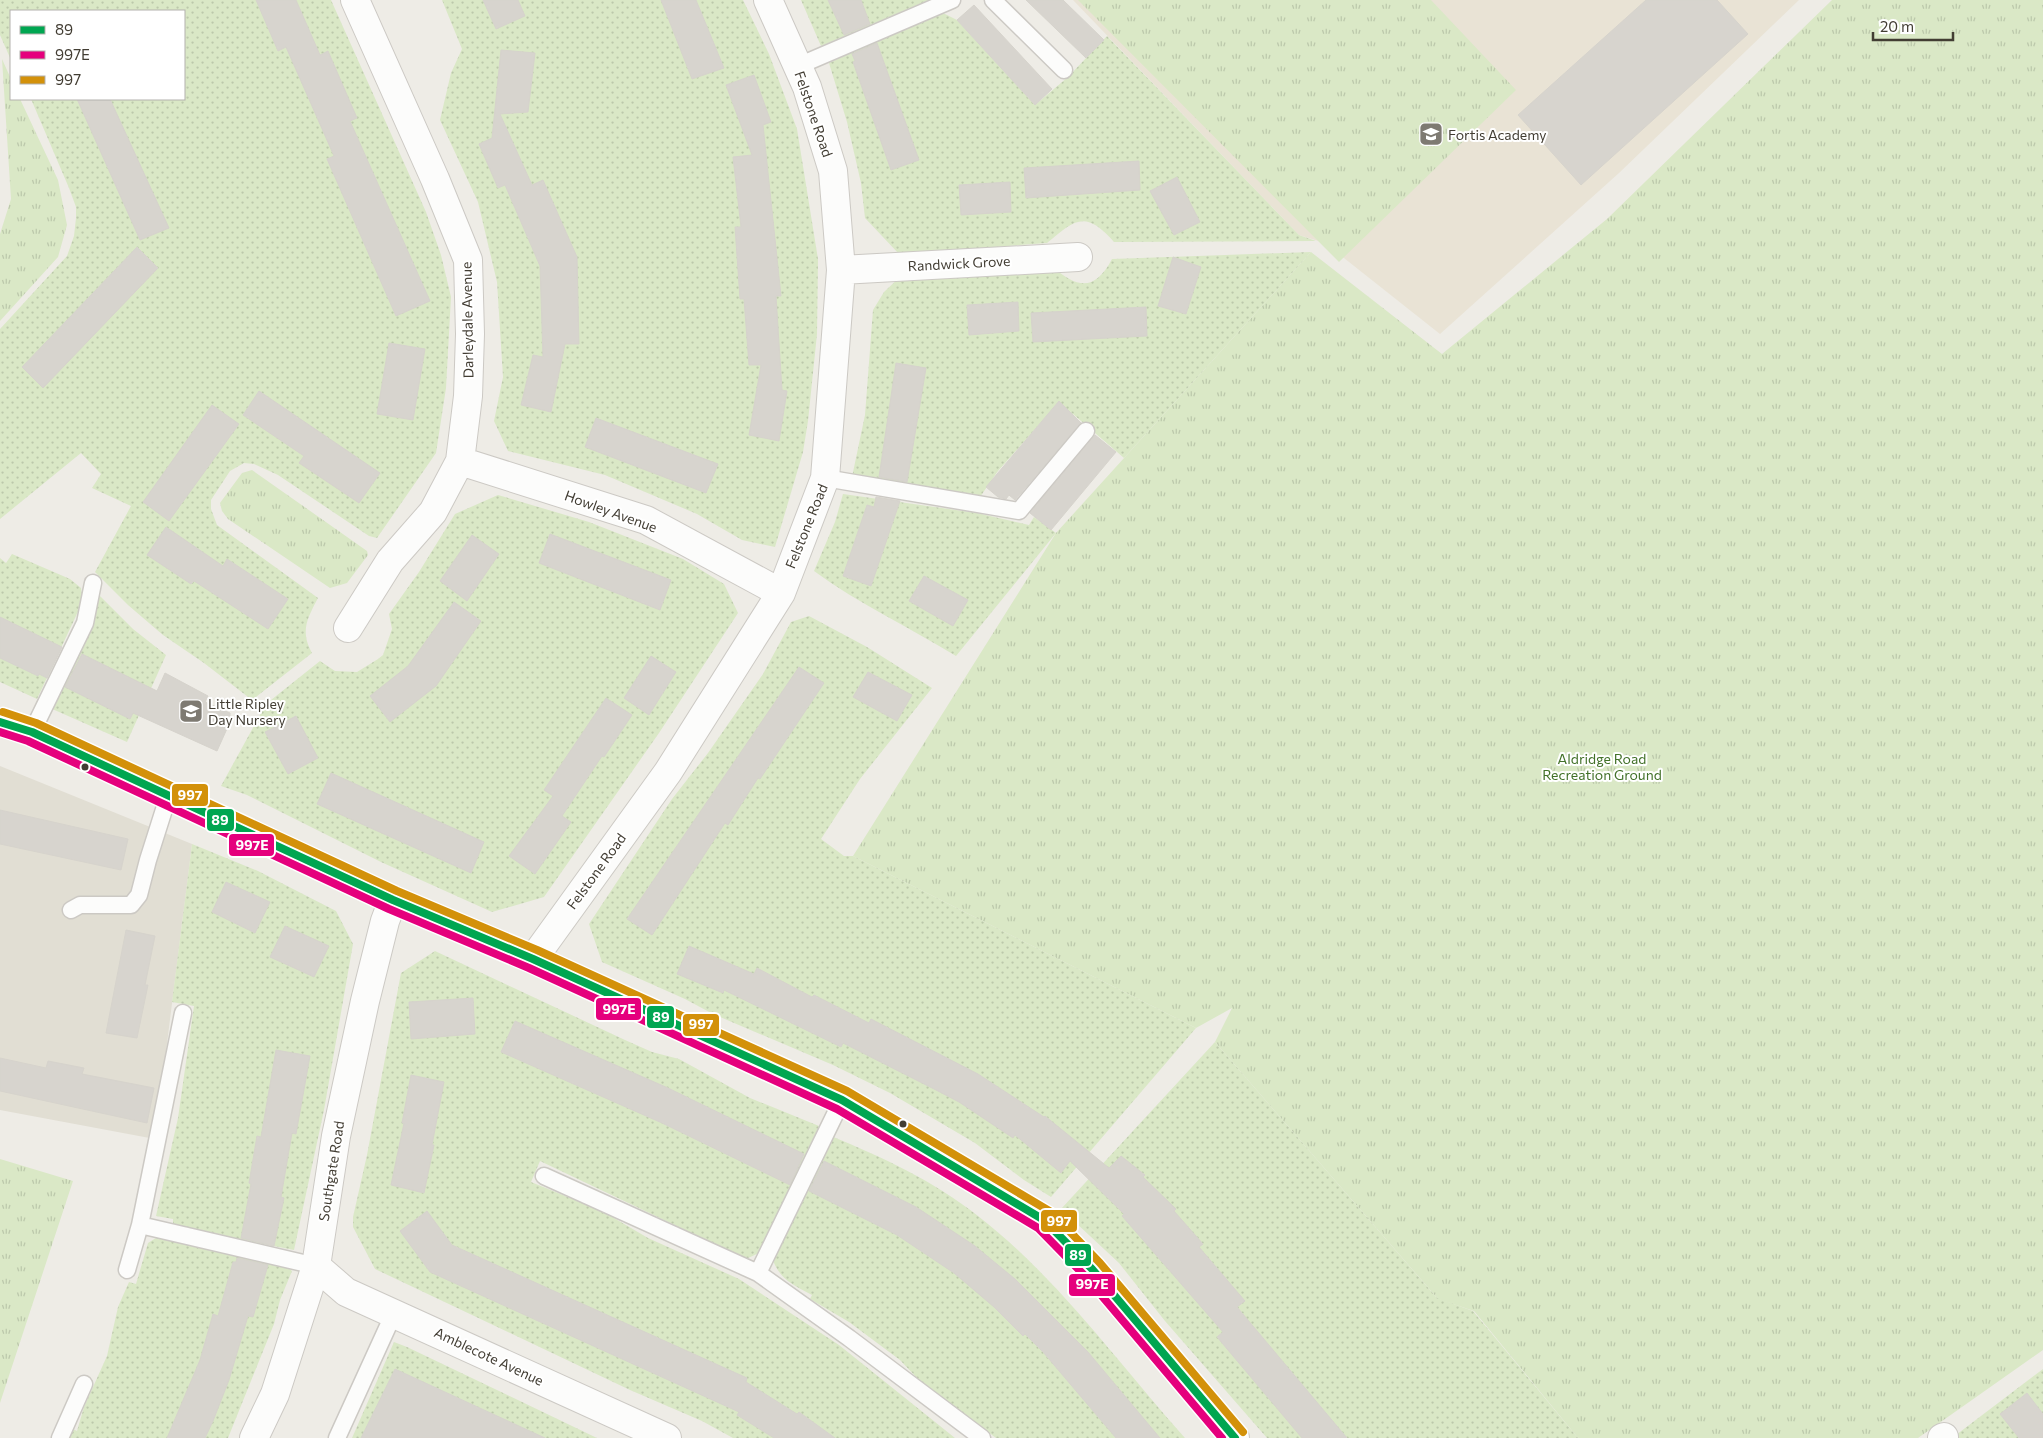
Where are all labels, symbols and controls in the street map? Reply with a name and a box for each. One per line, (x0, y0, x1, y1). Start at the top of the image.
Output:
legend (10, 10, 185, 100)
scale bar (1873, 10, 1953, 42)
text: 20 m (1880, 17, 1914, 35)
text: 89 (55, 20, 73, 38)
text: 997E (55, 45, 90, 63)
street label: Felstone Road (791, 69, 837, 159)
text: 997 (55, 70, 81, 88)
school or university icon: Fortis Academy (1418, 121, 1444, 147)
place label: Fortis Academy (1448, 126, 1546, 143)
street label: Randwick Grove (907, 252, 1011, 274)
street label: Darleydale Avenue (457, 261, 477, 379)
street label: Felstone Road (781, 481, 831, 571)
street label: Howley Avenue (562, 486, 660, 536)
place label: Little Ripley Day Nursery (208, 695, 286, 728)
school or university icon: Little Ripley Day Nursery (178, 698, 204, 724)
park label: Aldridge Road Recreation Ground (1542, 750, 1662, 783)
unlabelled marker (80, 762, 90, 772)
line badge: 997 (171, 783, 209, 807)
text: 997 (178, 786, 203, 803)
line badge: 89 (206, 808, 235, 832)
text: 89 (211, 811, 229, 828)
street label: Felstone Road (563, 830, 629, 912)
line badge: 997E (228, 833, 275, 857)
text: 997E (235, 836, 269, 853)
line badge: 997E (595, 997, 642, 1021)
text: 997E (602, 1000, 636, 1017)
line badge: 89 (646, 1005, 675, 1029)
text: 89 (652, 1008, 670, 1025)
line badge: 997 (682, 1013, 720, 1037)
text: 997 (689, 1015, 714, 1032)
unlabelled marker (898, 1119, 908, 1129)
street label: Southgate Road (315, 1120, 347, 1222)
line badge: 997 (1040, 1209, 1078, 1233)
text: 997 (1047, 1212, 1072, 1229)
line badge: 89 (1064, 1243, 1092, 1267)
text: 89 (1069, 1246, 1087, 1263)
line badge: 997E (1068, 1273, 1116, 1297)
text: 997E (1075, 1275, 1109, 1292)
street label: Amblecote Avenue (432, 1323, 546, 1389)

